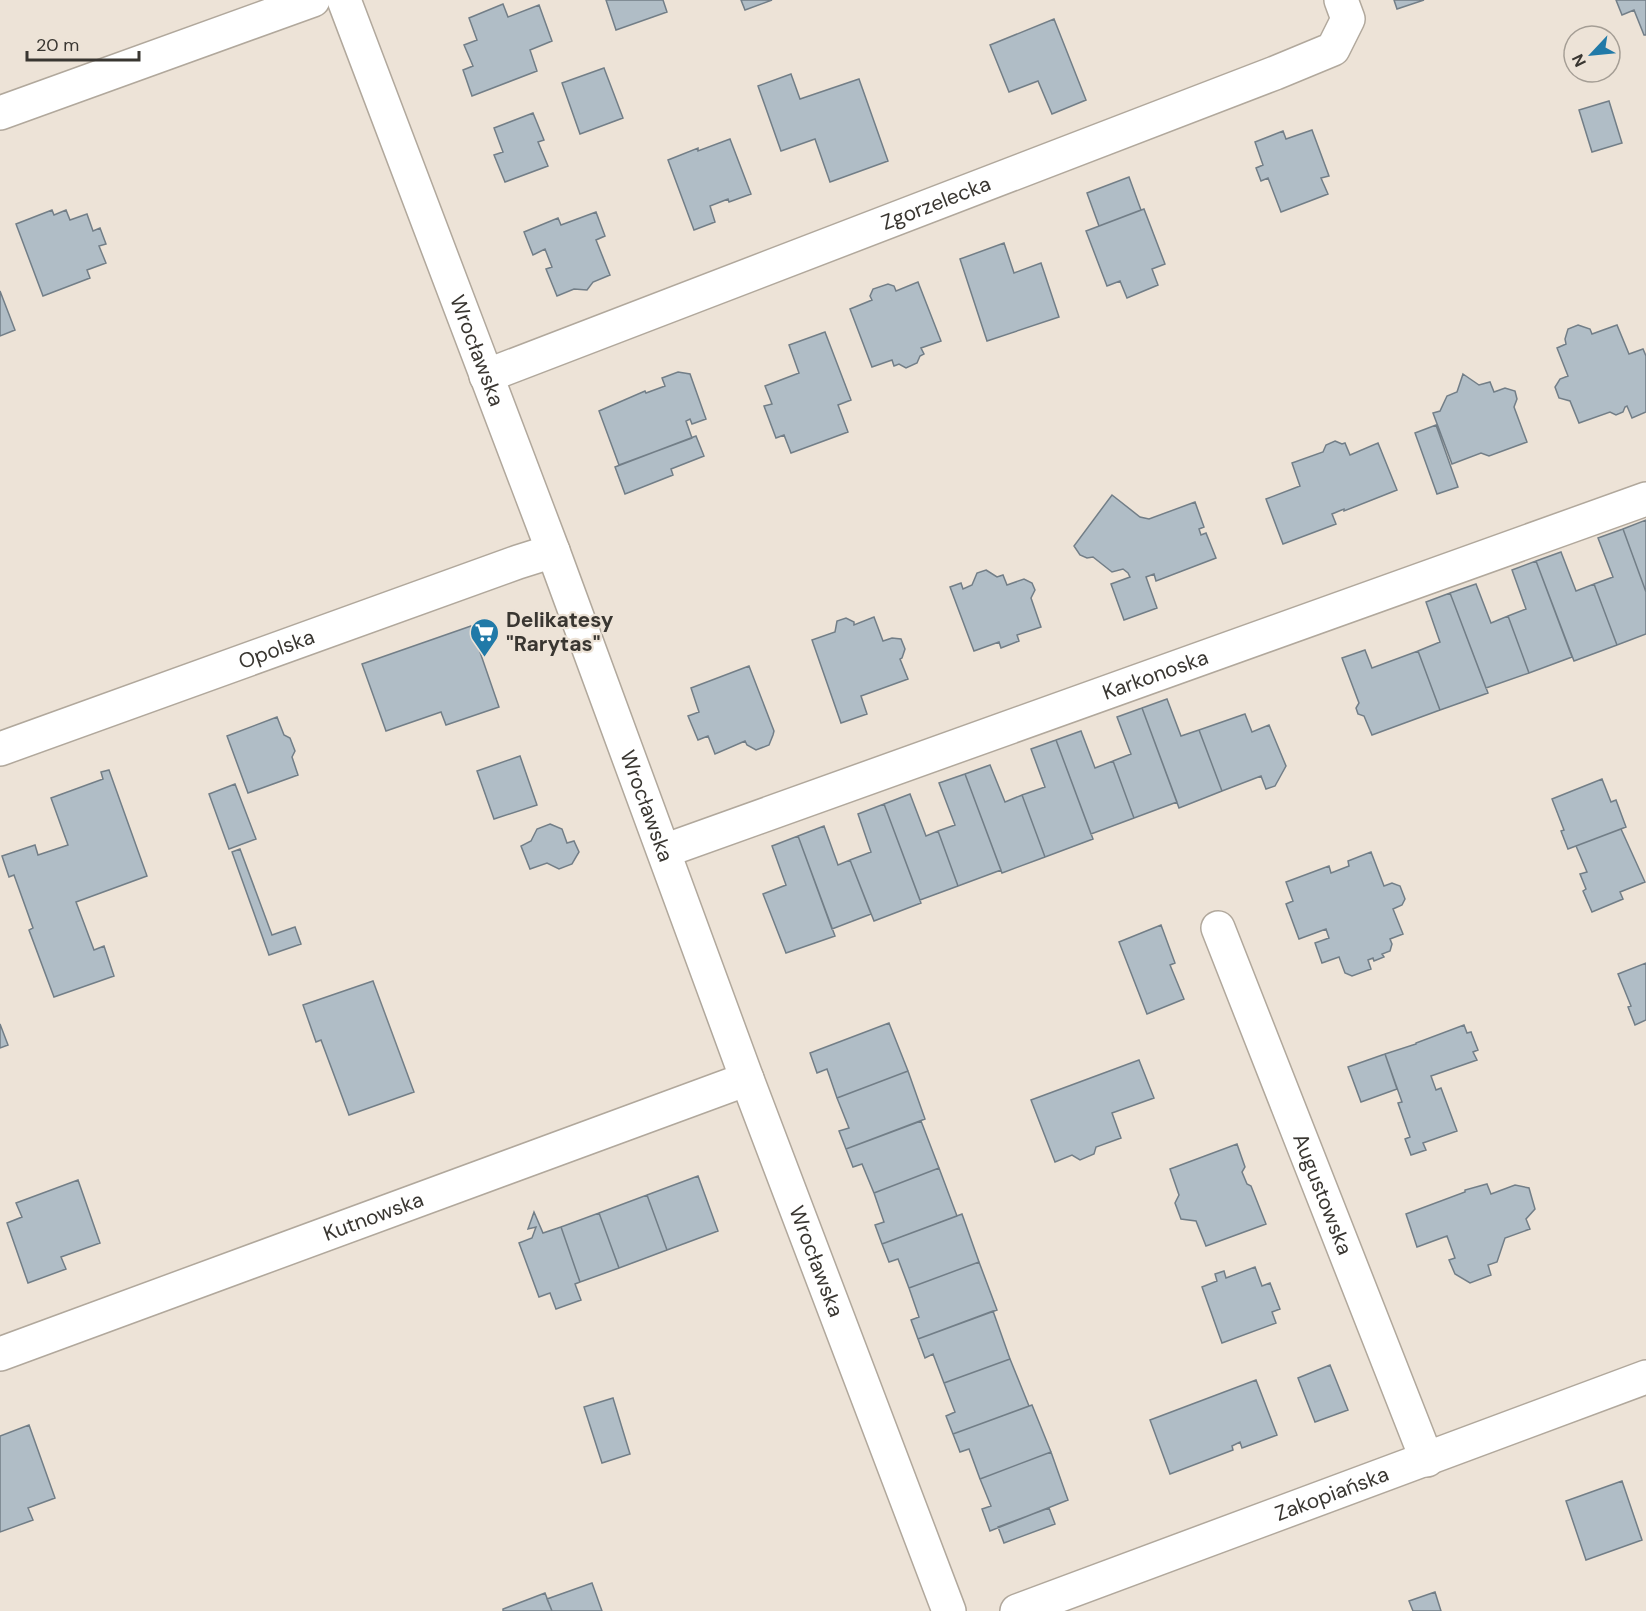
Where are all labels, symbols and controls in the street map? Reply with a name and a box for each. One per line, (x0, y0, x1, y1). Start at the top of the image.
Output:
scale bar (27, 24, 140, 62)
north arrow (1562, 24, 1622, 84)
text: 20 m (36, 33, 79, 57)
text: N (1567, 51, 1591, 70)
street label: Zgorzelecka (877, 170, 995, 237)
street label: Wrocławska (443, 291, 511, 410)
place label: Delikatesy "Rarytas" (506, 606, 614, 658)
supermarket icon: Delikatesy "Rarytas" (469, 616, 501, 658)
street label: Opolska (235, 623, 318, 676)
street label: Karkonoska (1099, 643, 1212, 707)
street label: Wrocławska (613, 746, 680, 866)
street label: Augustowska (1286, 1129, 1359, 1259)
street label: Kutnowska (319, 1185, 428, 1248)
street label: Wrocławska (782, 1202, 850, 1321)
street label: Zakopiańska (1271, 1460, 1393, 1528)

